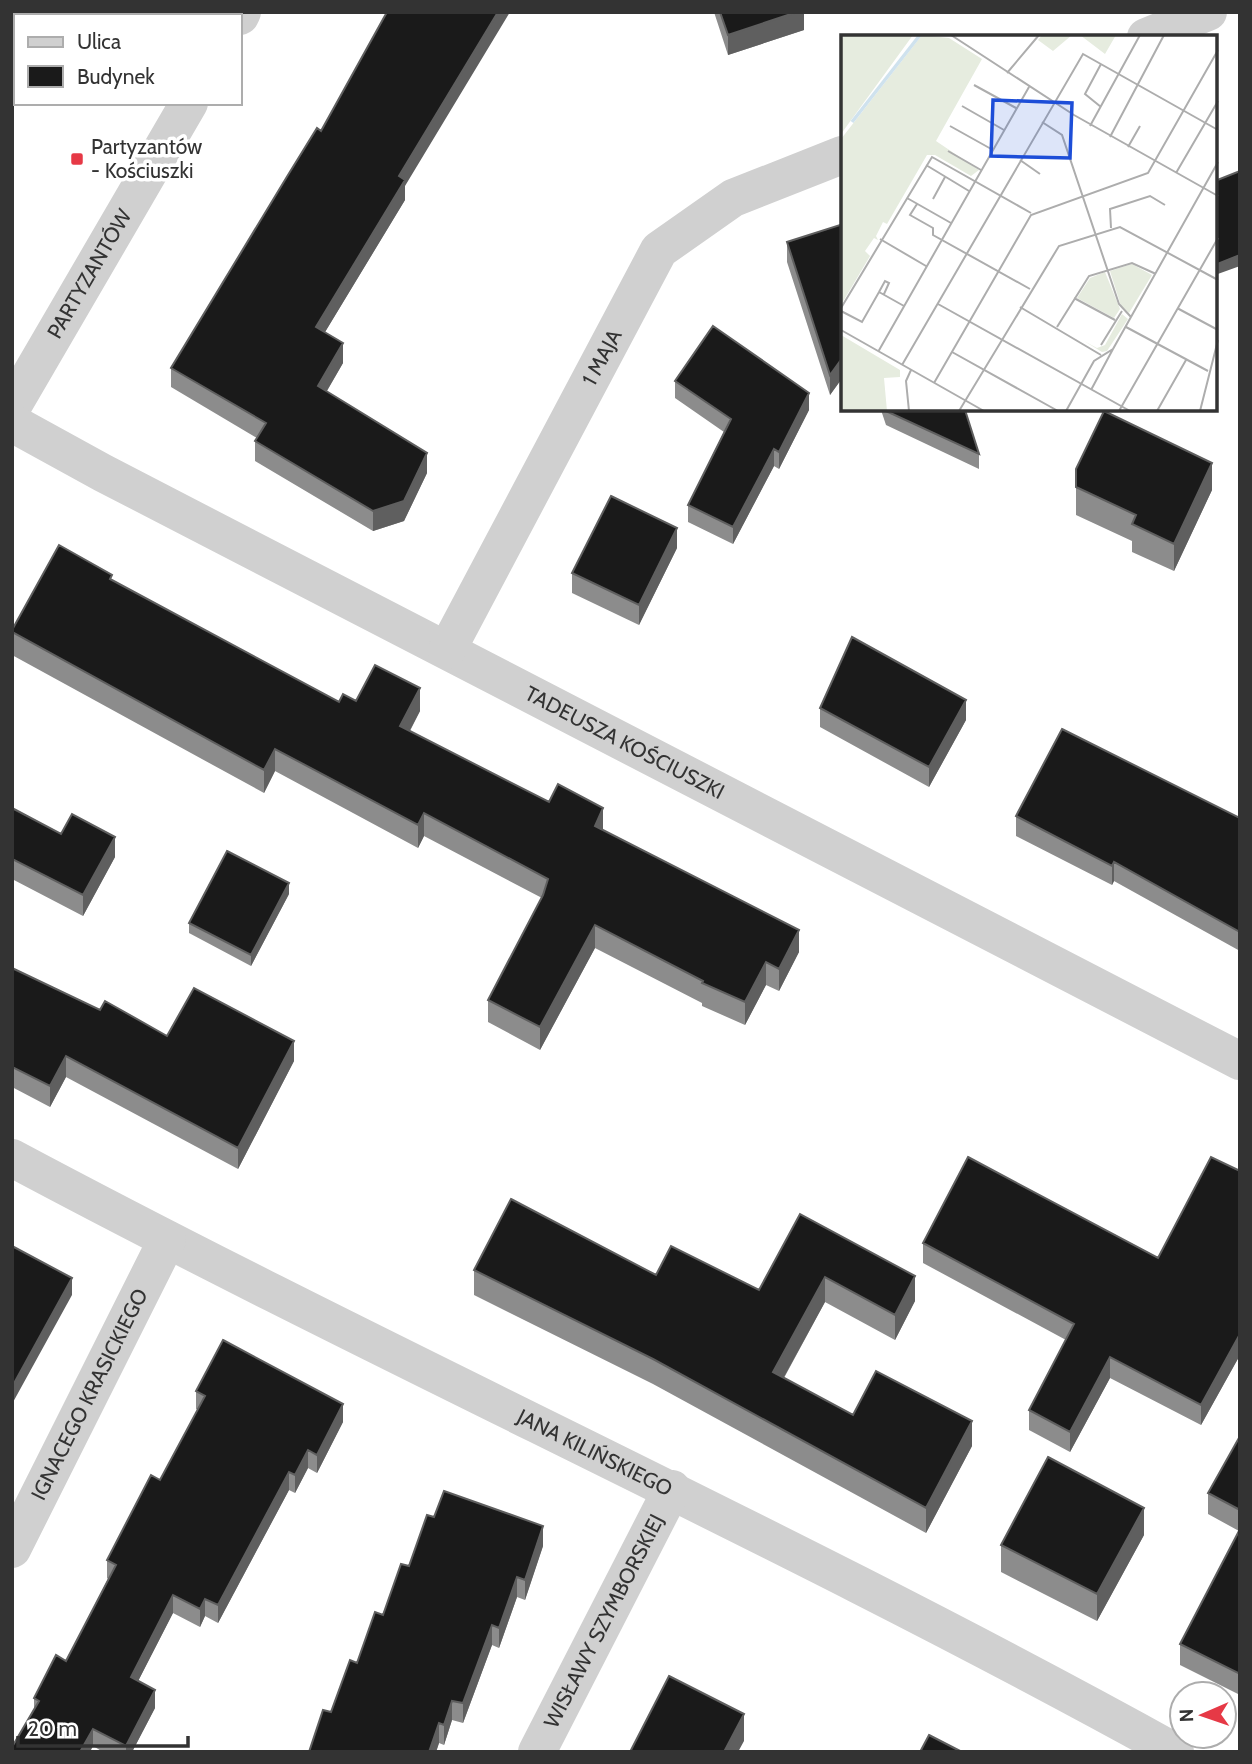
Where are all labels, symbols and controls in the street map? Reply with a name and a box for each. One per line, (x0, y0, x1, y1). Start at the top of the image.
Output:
legend (14, 14, 242, 105)
text: Ulica (77, 29, 121, 54)
inset map (841, 35, 1217, 411)
text: Budynek (77, 64, 155, 89)
place label: Partyzantów - Kościuszki (91, 134, 202, 183)
marker: Partyzantów - Kościuszki (69, 151, 85, 167)
street label: PARTYZANTÓW (42, 204, 137, 343)
street label: 1 MAJA (576, 325, 627, 390)
street label: TADEUSZA KOŚCIUSZKI (521, 680, 729, 804)
street label: IGNACEGO KRASICKIEGO (26, 1284, 153, 1504)
street label: JANA KILIŃSKIEGO (512, 1403, 677, 1501)
street label: WISŁAWY SZYMBORSKIEJ (538, 1510, 669, 1732)
north arrow (1168, 1680, 1238, 1750)
scale bar (18, 1704, 187, 1748)
text: N (1175, 1708, 1198, 1723)
text: 20 m (28, 1716, 77, 1741)

